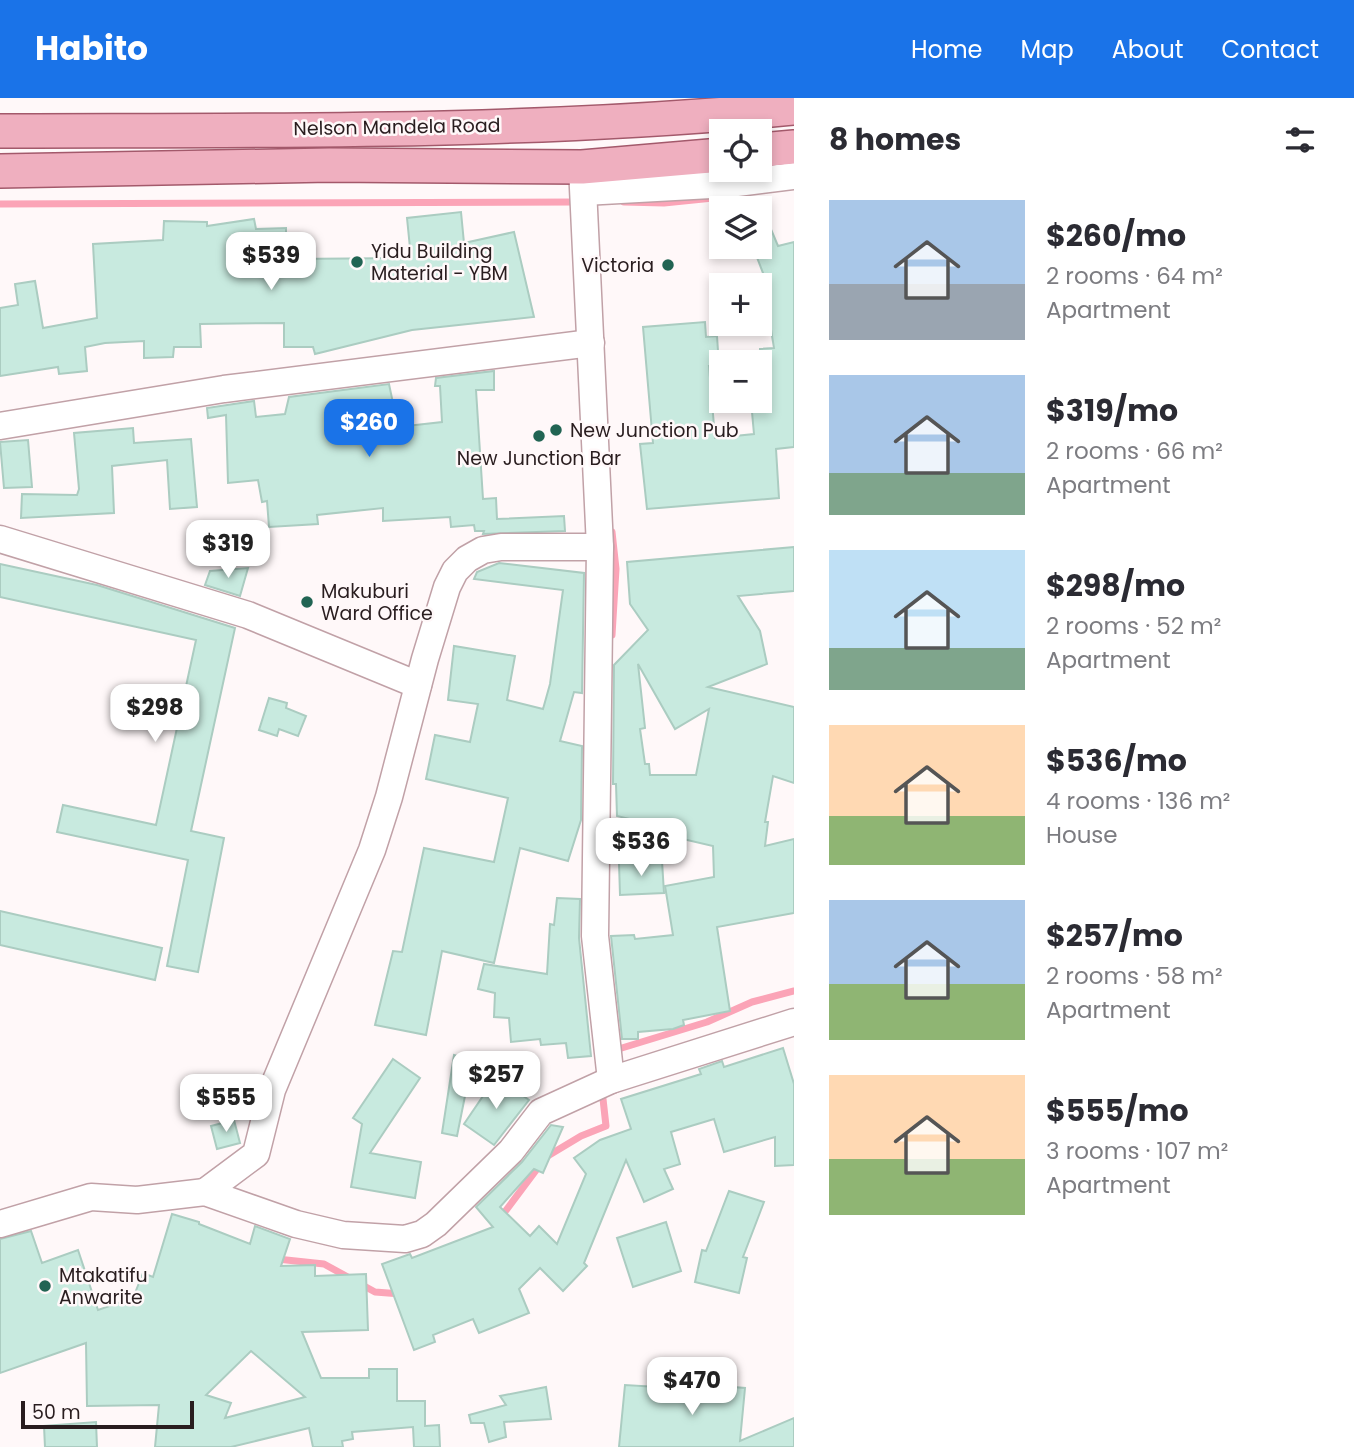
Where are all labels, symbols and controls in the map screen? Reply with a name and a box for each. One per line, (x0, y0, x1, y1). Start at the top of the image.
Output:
text: Habito (35, 25, 148, 72)
text: Home (911, 33, 983, 66)
text: Map (1021, 33, 1074, 66)
text: About (1112, 33, 1183, 66)
text: Contact (1221, 33, 1319, 66)
street label: Nelson Mandela Road (293, 112, 501, 142)
text: 8 homes (829, 118, 961, 161)
map controls (709, 119, 772, 413)
button: locate (709, 119, 772, 182)
icon: filters (1281, 121, 1319, 159)
button: layers (709, 196, 772, 259)
text: $260/mo (1046, 214, 1186, 257)
icon: home (885, 228, 969, 312)
pin: $539 (230, 232, 312, 292)
place label: Yidu Building Material - YBM (371, 238, 508, 287)
text: $539 (242, 239, 300, 271)
place label: Victoria (581, 252, 654, 279)
marker: Yidu Building Material - YBM (349, 254, 365, 270)
marker: Victoria (660, 257, 676, 273)
text: 2 rooms · 64 m² (1046, 260, 1223, 292)
button: + (709, 273, 772, 336)
text: Apartment (1046, 294, 1171, 326)
button: − (709, 350, 772, 413)
text: $319/mo (1046, 389, 1178, 432)
pin: $260 (328, 400, 410, 459)
icon: home (885, 403, 969, 487)
text: $260 (340, 406, 398, 438)
place label: New Junction Pub (570, 417, 739, 444)
marker: New Junction Pub (548, 422, 564, 438)
marker: New Junction Bar (531, 428, 547, 444)
text: 2 rooms · 66 m² (1046, 435, 1223, 467)
place label: New Junction Bar (457, 445, 621, 472)
text: Apartment (1046, 469, 1171, 501)
pin: $319 (187, 520, 269, 580)
text: $319 (202, 527, 254, 559)
text: $298/mo (1046, 564, 1185, 607)
place label: Makuburi Ward Office (321, 578, 433, 627)
icon: home (885, 578, 969, 662)
marker: Makuburi Ward Office (299, 594, 315, 610)
text: 2 rooms · 52 m² (1046, 610, 1221, 642)
text: Apartment (1046, 644, 1171, 676)
pin: $298 (114, 684, 196, 744)
text: $298 (126, 691, 184, 723)
text: $536/mo (1046, 739, 1187, 782)
icon: home (885, 753, 969, 837)
text: 4 rooms · 136 m² (1046, 785, 1230, 817)
pin: $536 (600, 818, 682, 878)
text: House (1046, 819, 1118, 851)
text: $536 (612, 825, 670, 857)
text: $257/mo (1046, 914, 1183, 957)
icon: home (885, 928, 969, 1012)
text: 2 rooms · 58 m² (1046, 960, 1223, 992)
text: Apartment (1046, 994, 1171, 1026)
pin: $257 (455, 1052, 537, 1111)
text: $257 (468, 1058, 524, 1090)
pin: $555 (185, 1074, 267, 1134)
text: $555 (196, 1081, 256, 1113)
text: $555/mo (1046, 1089, 1189, 1132)
icon: home (885, 1103, 969, 1187)
text: 3 rooms · 107 m² (1046, 1135, 1228, 1167)
text: Apartment (1046, 1169, 1171, 1201)
place label: Mtakatifu Anwarite (59, 1262, 148, 1311)
marker: Mtakatifu Anwarite (37, 1278, 53, 1294)
pin: $470 (651, 1358, 733, 1417)
text: $470 (663, 1364, 721, 1396)
scale bar (21, 1398, 194, 1430)
text: 50 m (32, 1399, 81, 1426)

